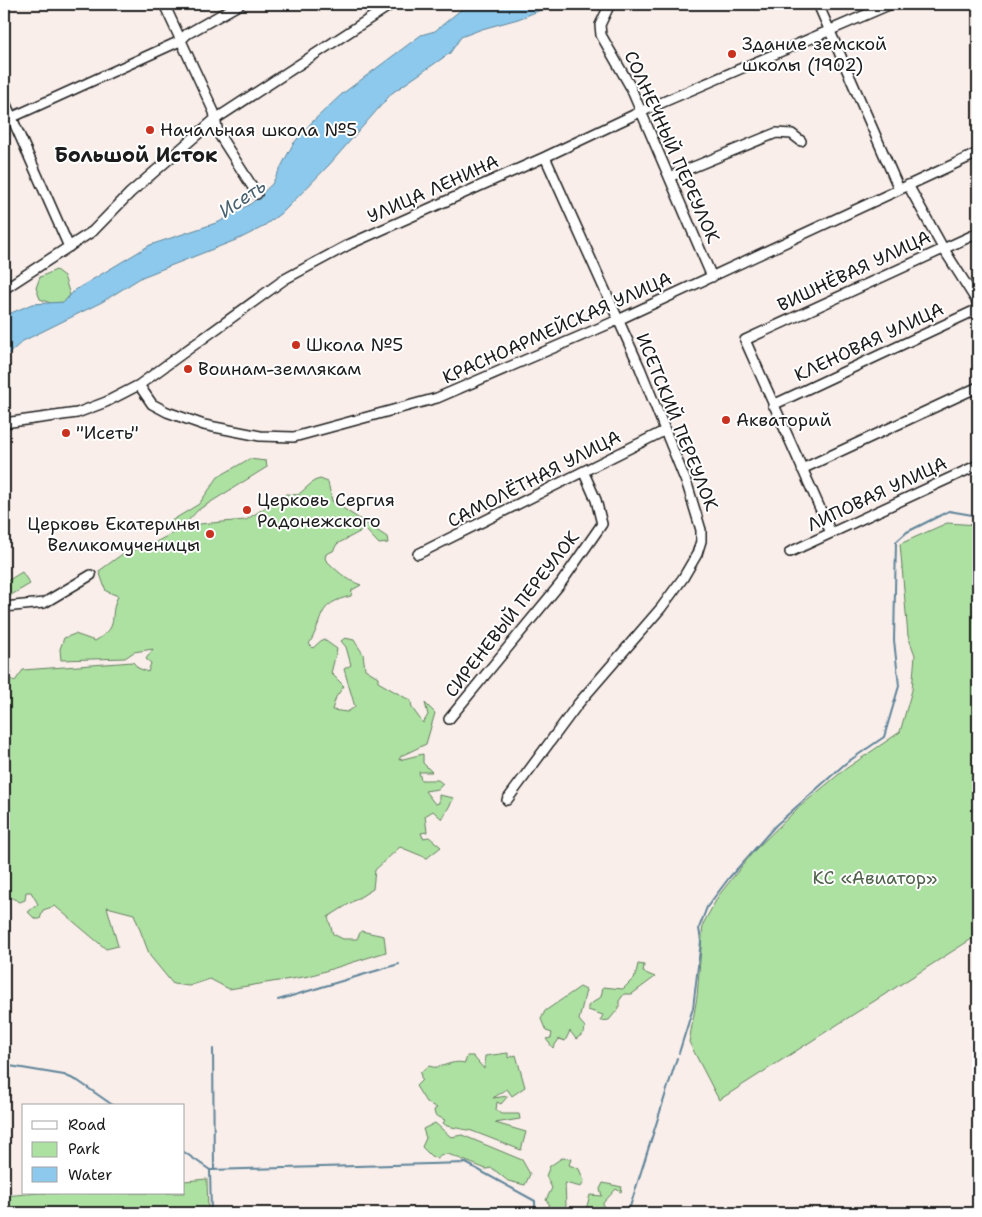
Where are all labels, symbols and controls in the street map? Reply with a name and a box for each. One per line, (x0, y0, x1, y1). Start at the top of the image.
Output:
place label: Здание земской школы (1902) (742, 32, 887, 77)
street label: СОЛНЕЧНЫЙ ПЕРЕУЛОК (619, 47, 726, 247)
marker: Здание земской школы (1902) (726, 48, 738, 60)
place label: Начальная школа №5 (160, 118, 357, 142)
marker: Начальная школа №5 (144, 124, 156, 136)
district label: Большой Исток (54, 142, 218, 168)
street label: УЛИЦА ЛЕНИНА (364, 149, 502, 229)
water label: Исеть (214, 173, 271, 223)
street label: ВИШНЁВАЯ УЛИЦА (773, 225, 935, 317)
street label: КРАСНОАРМЕЙСКАЯ УЛИЦА (439, 267, 675, 389)
street label: КЛЕНОВАЯ УЛИЦА (790, 297, 948, 387)
street label: ИСЕТСКИЙ ПЕРЕУЛОК (630, 330, 724, 515)
place label: Школа №5 (306, 333, 403, 357)
marker: Школа №5 (290, 339, 302, 351)
place label: Воинам-землякам (198, 357, 361, 381)
marker: Воинам-землякам (182, 363, 194, 375)
place label: Акваторий (736, 408, 832, 432)
marker: Акваторий (720, 414, 732, 426)
place label: "Исеть" (76, 421, 139, 445)
street label: САМОЛЁТНАЯ УЛИЦА (443, 425, 625, 533)
marker: "Исеть" (60, 427, 72, 439)
street label: ЛИПОВАЯ УЛИЦА (803, 451, 951, 537)
place label: Церковь Сергия Радонежского (257, 488, 395, 533)
marker: Церковь Сергия Радонежского (241, 504, 253, 516)
place label: Церковь Екатерины Великомученицы (27, 512, 200, 557)
street label: СИРЕНЕВЫЙ ПЕРЕУЛОК (439, 525, 585, 702)
marker: Церковь Екатерины Великомученицы (204, 528, 216, 540)
park label: КС «Авиатор» (813, 866, 937, 890)
legend (22, 1104, 185, 1194)
text: Road (68, 1115, 106, 1135)
text: Park (68, 1139, 100, 1159)
text: Water (68, 1165, 112, 1185)

